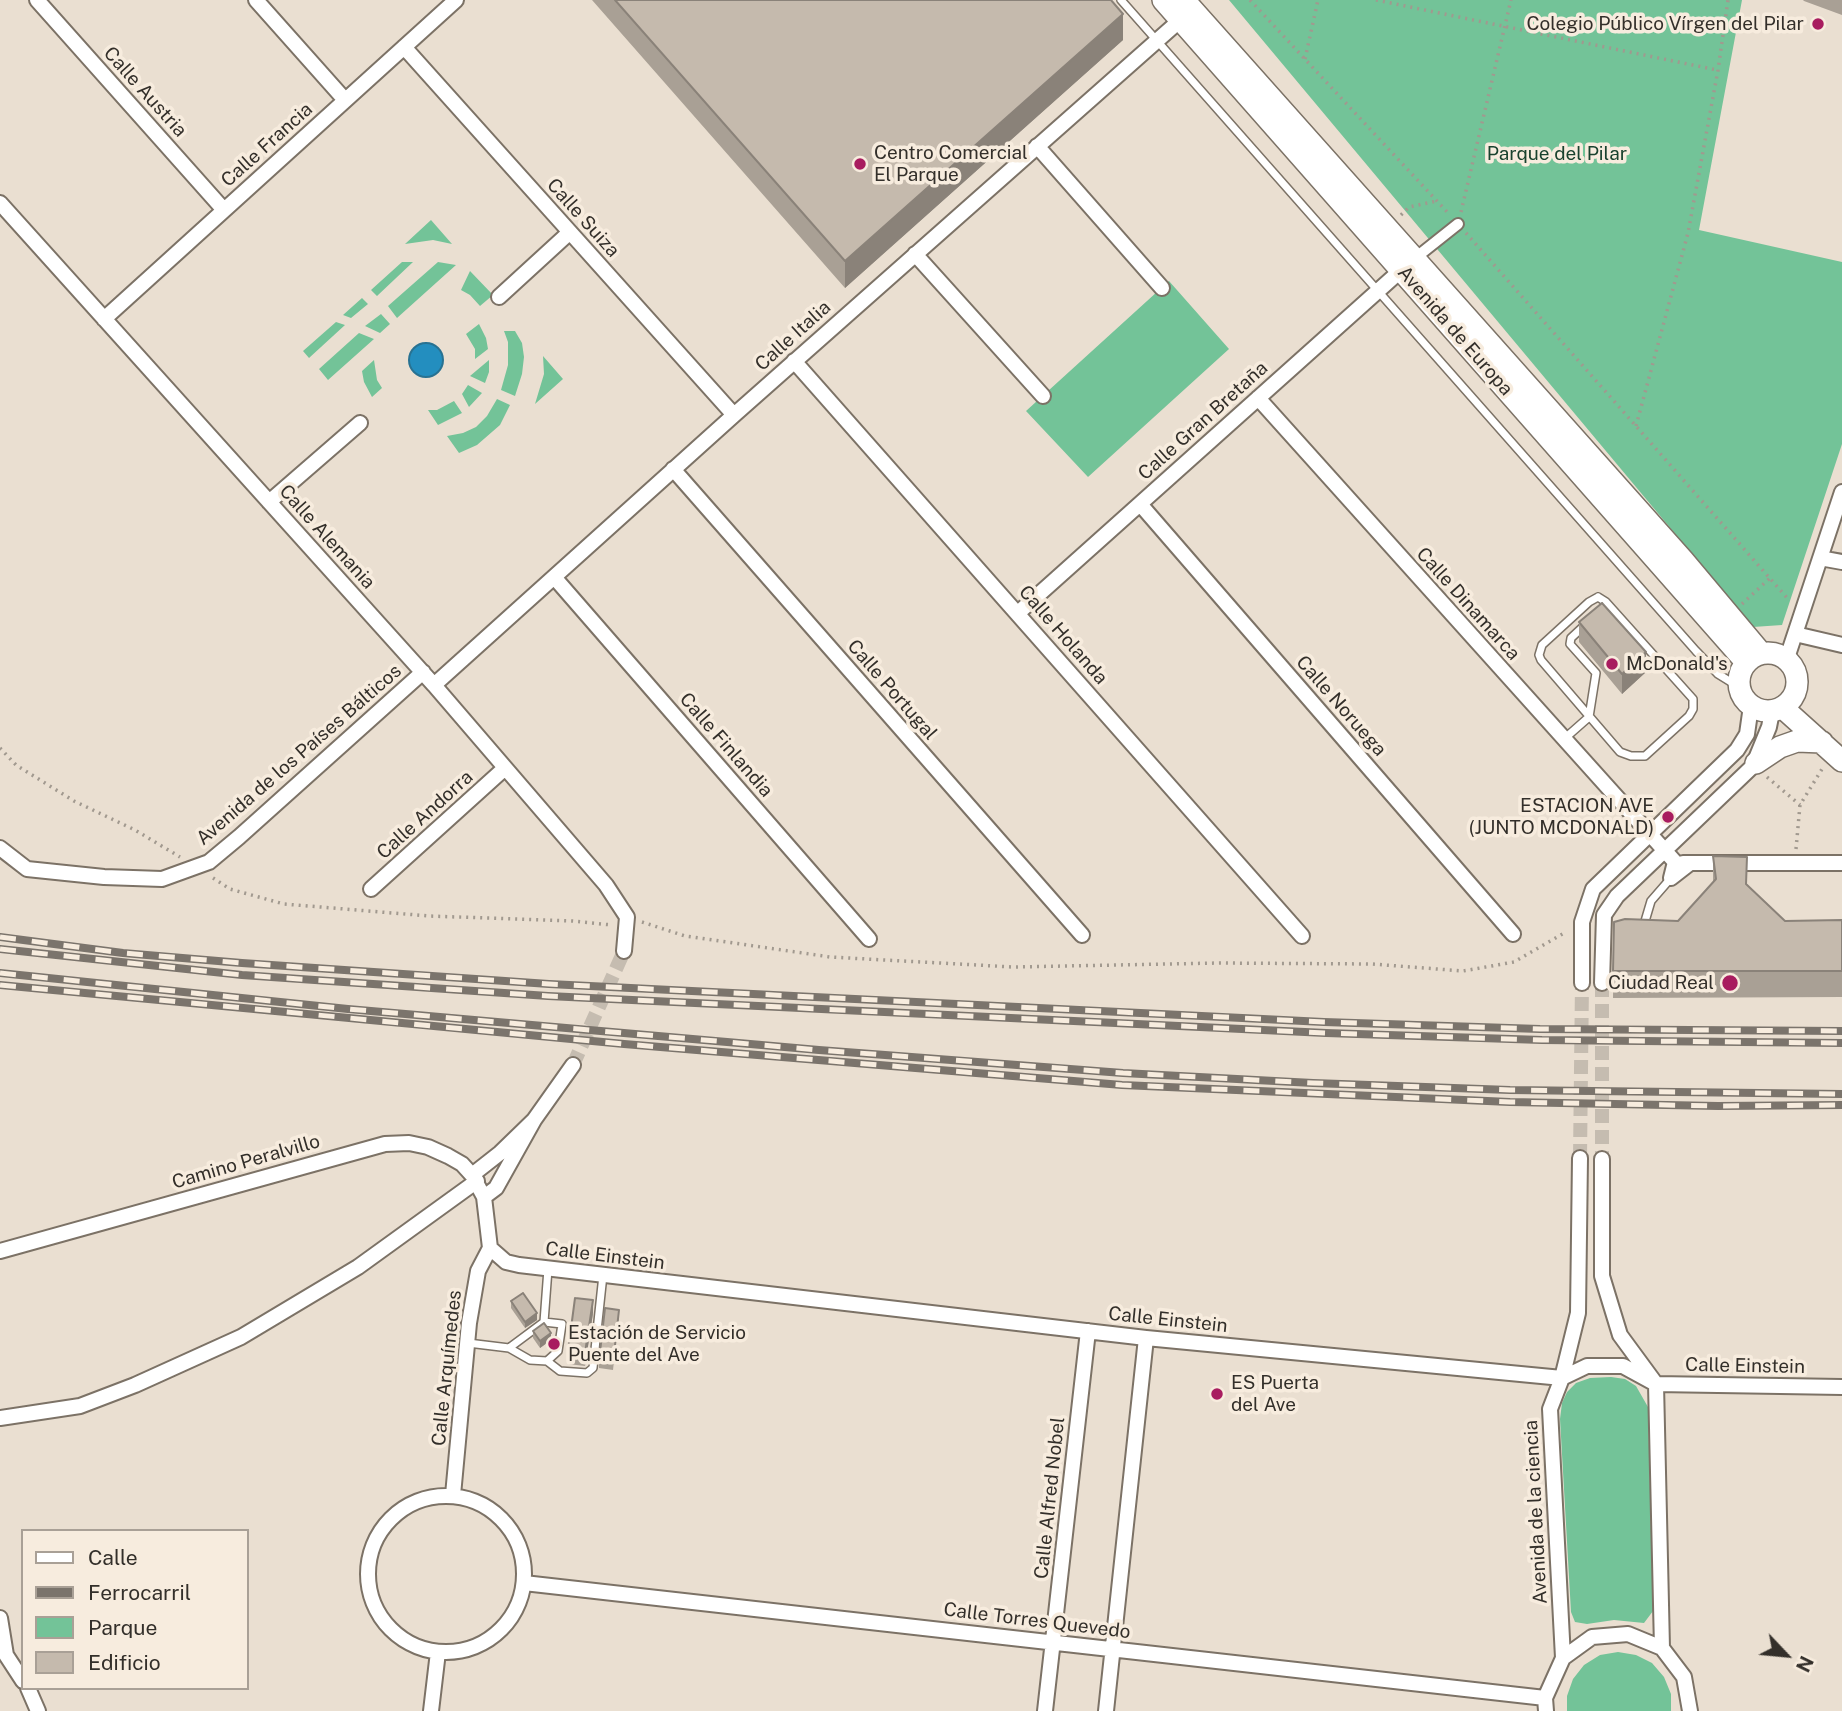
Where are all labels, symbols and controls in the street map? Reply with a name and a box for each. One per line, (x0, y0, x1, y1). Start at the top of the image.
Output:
place label: Colegio Público Vírgen del Pilar (1526, 13, 1804, 35)
marker: Colegio Público Vírgen del Pilar (1810, 16, 1826, 32)
street label: Calle Austria (99, 42, 191, 142)
street label: Calle Francia (217, 98, 317, 192)
place label: Centro Comercial El Parque (874, 142, 1028, 186)
park label: Parque del Pilar (1487, 143, 1627, 165)
marker: Centro Comercial El Parque (852, 156, 868, 172)
street label: Calle Suiza (542, 174, 624, 262)
street label: Avenida de Europa (1393, 262, 1517, 400)
street label: Calle Italia (751, 296, 835, 376)
street label: Calle Gran Bretaña (1134, 357, 1272, 485)
street label: Calle Alemania (274, 480, 380, 594)
street label: Calle Dinamarca (1411, 543, 1525, 665)
street label: Calle Holanda (1014, 581, 1112, 689)
street label: Calle Portugal (842, 635, 942, 745)
street label: Calle Noruega (1291, 651, 1391, 761)
place label: McDonald's (1626, 653, 1728, 675)
marker: McDonald's (1604, 656, 1620, 672)
street label: Avenida de los Países Bálticos (192, 660, 406, 850)
street label: Calle Finlandia (675, 688, 777, 802)
street label: Calle Andorra (372, 766, 478, 864)
place label: ESTACION AVE (JUNTO MCDONALD) (1469, 795, 1654, 839)
marker: ESTACION AVE (JUNTO MCDONALD) (1660, 809, 1676, 825)
place label: Ciudad Real (1608, 972, 1714, 994)
marker: Ciudad Real (1720, 973, 1740, 993)
street label: Camino Peralvillo (170, 1130, 322, 1194)
street label: Calle Einstein (544, 1237, 666, 1275)
street label: Calle Arquímedes (427, 1289, 467, 1447)
street label: Calle Einstein (1107, 1302, 1229, 1338)
place label: Estación de Servicio Puente del Ave (568, 1322, 746, 1366)
marker: Estación de Servicio Puente del Ave (546, 1336, 562, 1352)
street label: Calle Einstein (1685, 1354, 1805, 1378)
place label: ES Puerta del Ave (1231, 1372, 1319, 1416)
marker: ES Puerta del Ave (1209, 1386, 1225, 1402)
street label: Calle Alfred Nobel (1030, 1416, 1070, 1580)
street label: Avenida de la ciencia (1520, 1419, 1552, 1605)
legend (21, 1529, 248, 1690)
text: Calle (88, 1545, 138, 1570)
text: Ferrocarril (88, 1580, 191, 1605)
street label: Calle Torres Quevedo (942, 1598, 1132, 1644)
text: Parque (88, 1615, 157, 1640)
north arrow (1751, 1620, 1821, 1690)
text: Edificio (88, 1650, 161, 1675)
text: N (1792, 1653, 1818, 1676)

